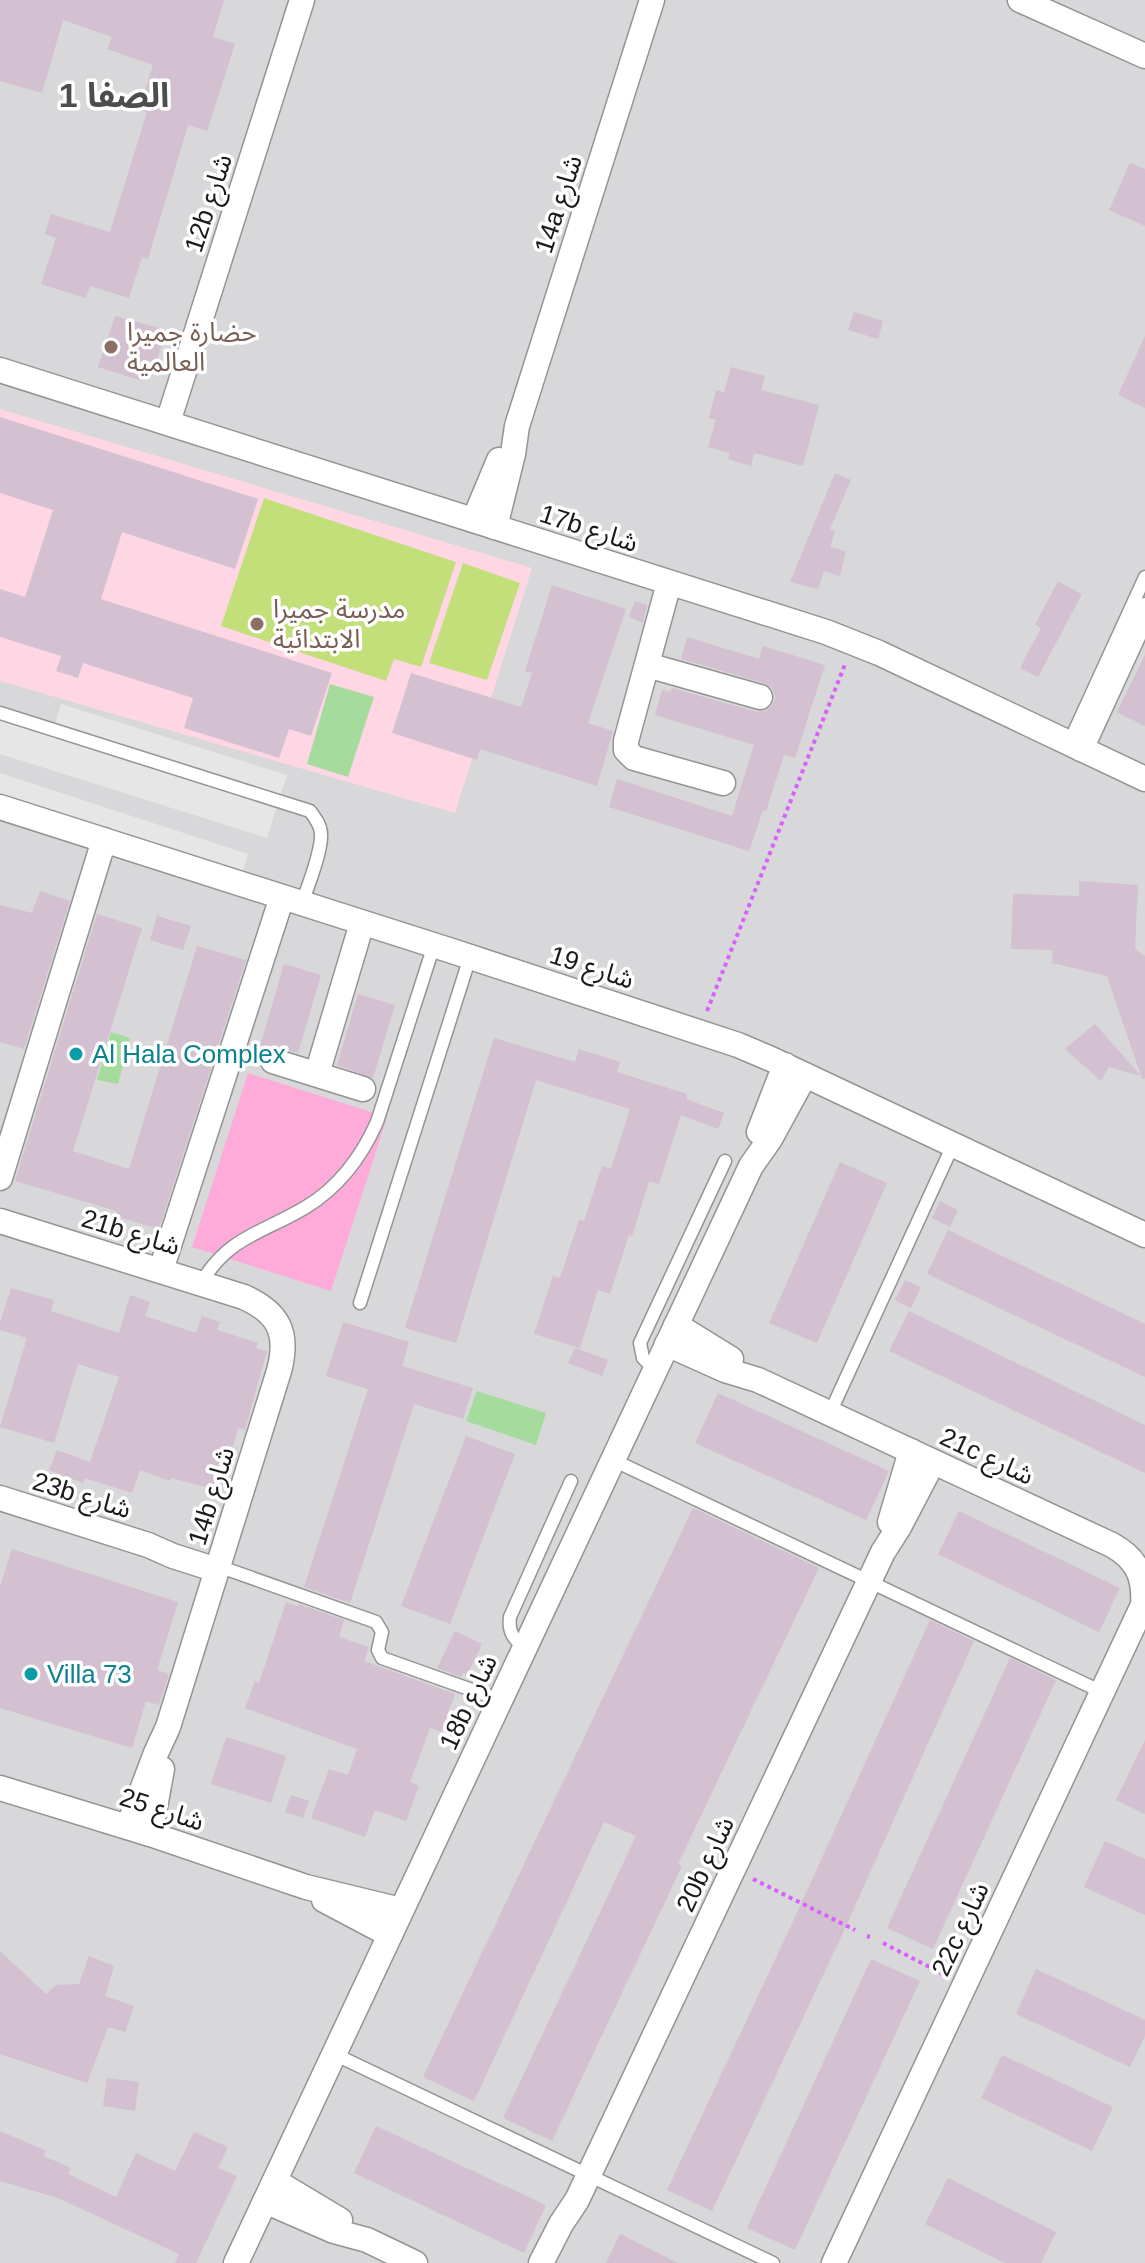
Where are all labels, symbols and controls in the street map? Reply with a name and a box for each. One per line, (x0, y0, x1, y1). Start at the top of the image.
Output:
district label: الصفا 1 (59, 76, 169, 114)
street label: 12b شارع (178, 150, 242, 257)
street label: 14a شارع (528, 151, 592, 258)
place label: حضارة جميرا العالمية (127, 317, 257, 377)
marker: حضارة جميرا العالمية (102, 338, 120, 356)
street label: 17b شارع (535, 498, 642, 562)
place label: مدرسة جميرا الابتدائية (273, 594, 405, 654)
marker: مدرسة جميرا الابتدائية (248, 615, 266, 633)
street label: شارع 19 (545, 939, 638, 998)
place label: Al Hala Complex (92, 1039, 286, 1069)
marker: Al Hala Complex (67, 1045, 85, 1063)
street label: 21b شارع (77, 1203, 184, 1265)
street label: 21c شارع (934, 1421, 1039, 1494)
street label: 14b شارع (182, 1443, 244, 1550)
street label: 23b شارع (28, 1466, 135, 1528)
street label: 18b شارع (433, 1650, 507, 1756)
place label: Villa 73 (47, 1659, 132, 1689)
marker: Villa 73 (22, 1665, 40, 1683)
street label: شارع 25 (115, 1781, 208, 1840)
street label: 20b شارع (670, 1812, 744, 1918)
street label: 22c شارع (925, 1877, 998, 1982)

